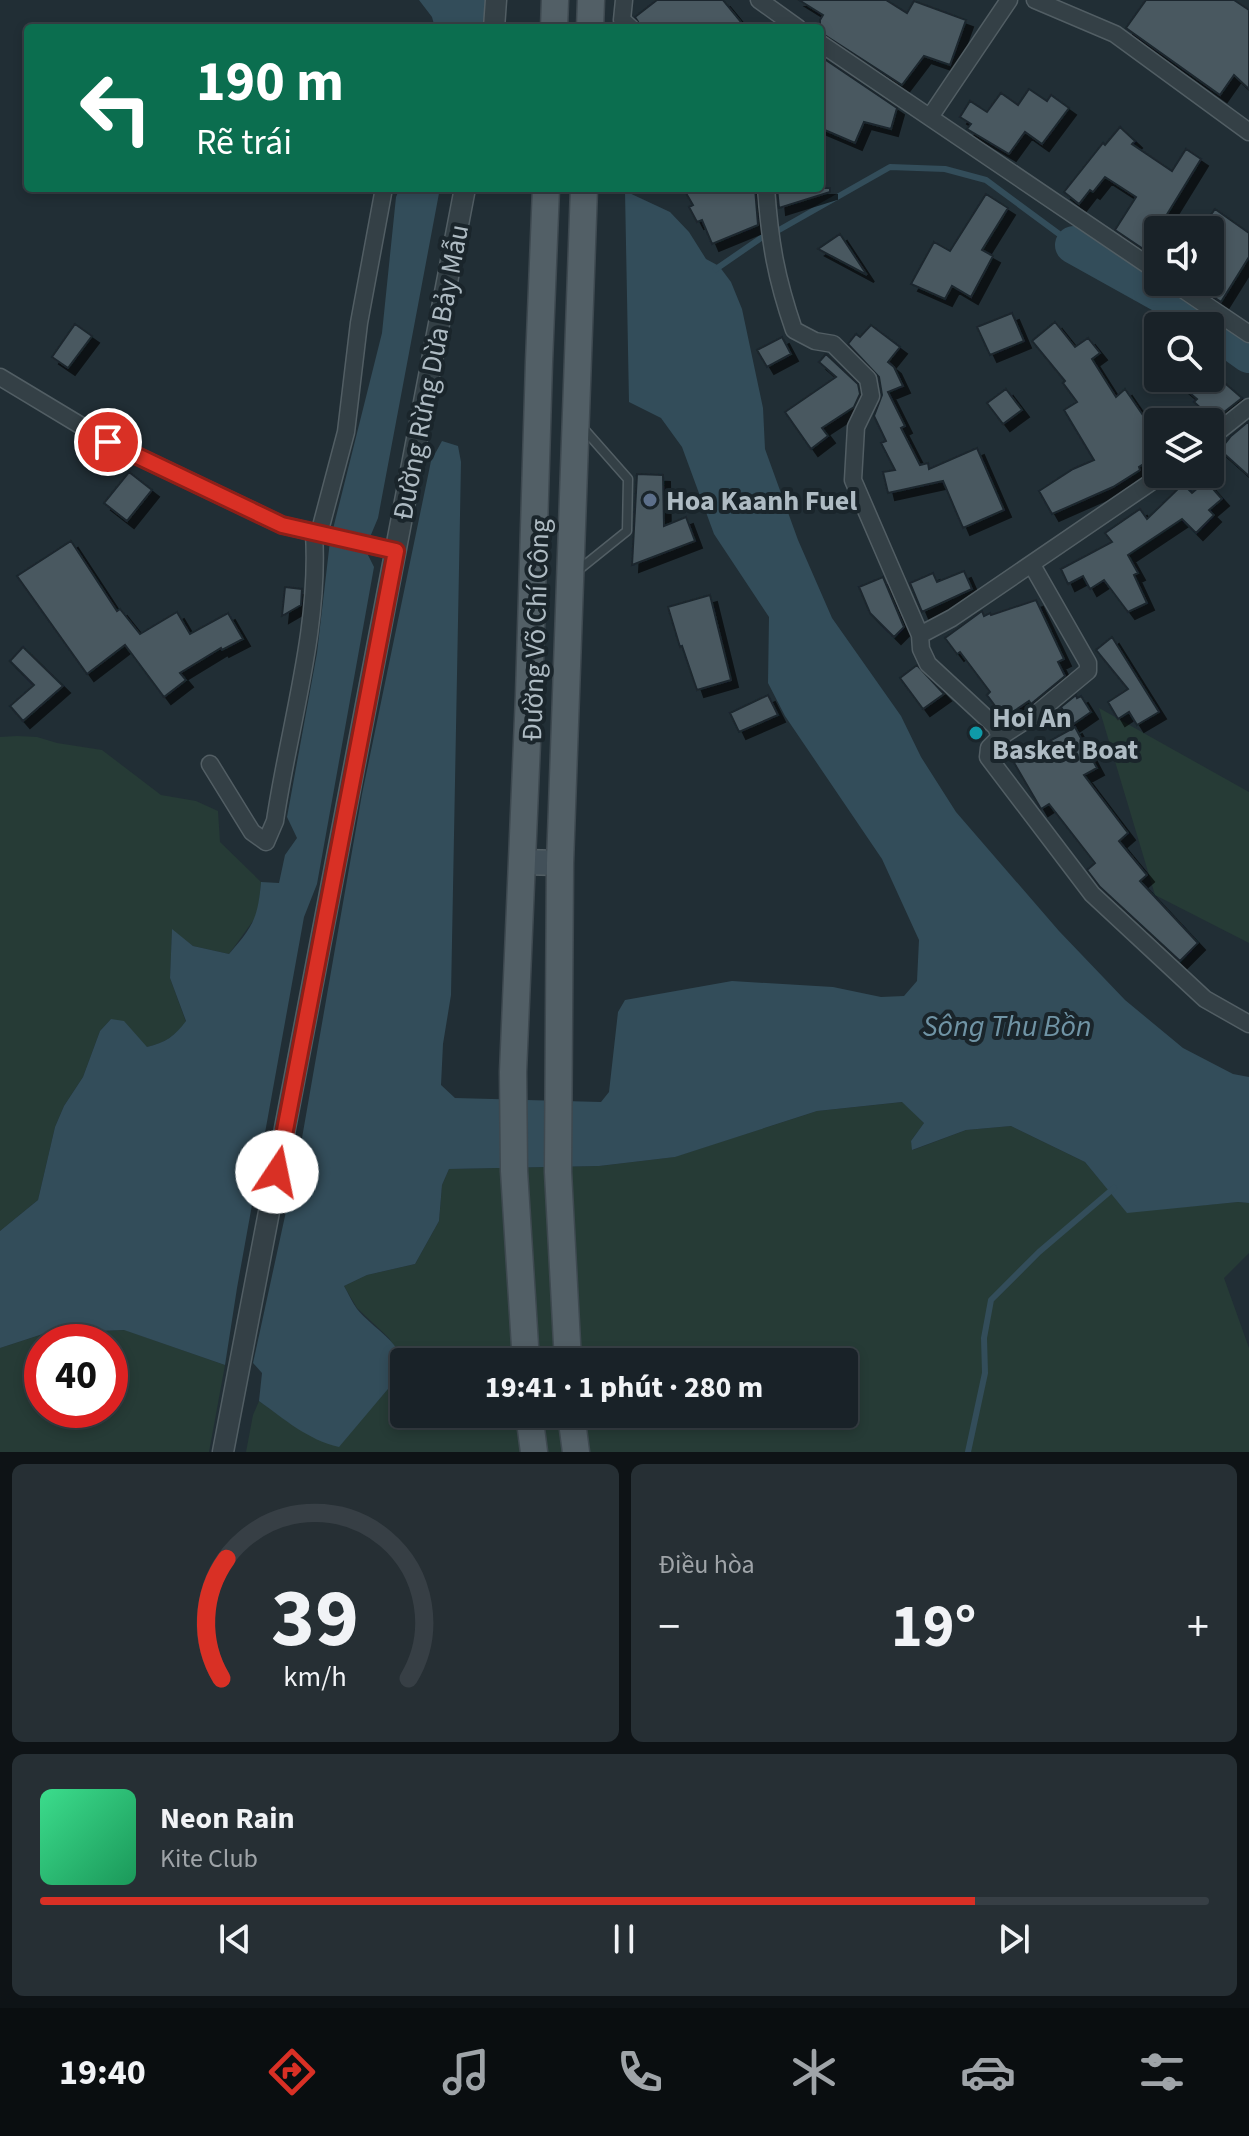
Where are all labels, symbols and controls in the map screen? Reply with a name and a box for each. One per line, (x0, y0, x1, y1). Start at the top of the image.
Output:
text: 190 m (196, 43, 344, 122)
icon: left (64, 56, 168, 160)
text: Rẽ trái (196, 117, 292, 168)
map controls (1144, 216, 1224, 488)
button: sound (1144, 216, 1224, 296)
street label: Đường Rừng Dừa Bảy Mẫu (383, 221, 479, 523)
button: search (1144, 312, 1224, 392)
pin (74, 408, 142, 476)
button: layers (1144, 408, 1224, 488)
icon: arrive (86, 420, 130, 464)
place label: Hoa Kaanh Fuel (666, 481, 857, 521)
marker: Hoa Kaanh Fuel (641, 491, 659, 509)
street label: Đường Võ Chí Công (512, 518, 560, 742)
place label: Hoi An Basket Boat (992, 698, 1139, 770)
marker: Hoi An Basket Boat (967, 724, 985, 742)
water label: Sông Thu Bồn (922, 1005, 1092, 1048)
position arrow (235, 1130, 319, 1214)
speed limit sign: 40 (24, 1324, 128, 1428)
text: 19:41 · 1 phút · 280 m (485, 1366, 763, 1409)
text: Điều hòa (659, 1546, 755, 1583)
text: 39 (271, 1560, 359, 1678)
text: 19° (891, 1585, 976, 1670)
text: − (659, 1596, 680, 1659)
text: + (1187, 1596, 1209, 1659)
text: km/h (284, 1657, 347, 1697)
text: Neon Rain (160, 1797, 295, 1840)
text: Kite Club (160, 1840, 258, 1877)
icon: previous (213, 1917, 257, 1961)
icon: pause (602, 1917, 646, 1961)
icon: next (992, 1917, 1036, 1961)
icon: directions (264, 2044, 320, 2100)
icon: music (438, 2044, 494, 2100)
icon: phone (612, 2044, 668, 2100)
icon: climate (786, 2044, 842, 2100)
icon: car (960, 2044, 1016, 2100)
icon: filters (1134, 2044, 1190, 2100)
text: 19:40 (59, 2047, 146, 2098)

